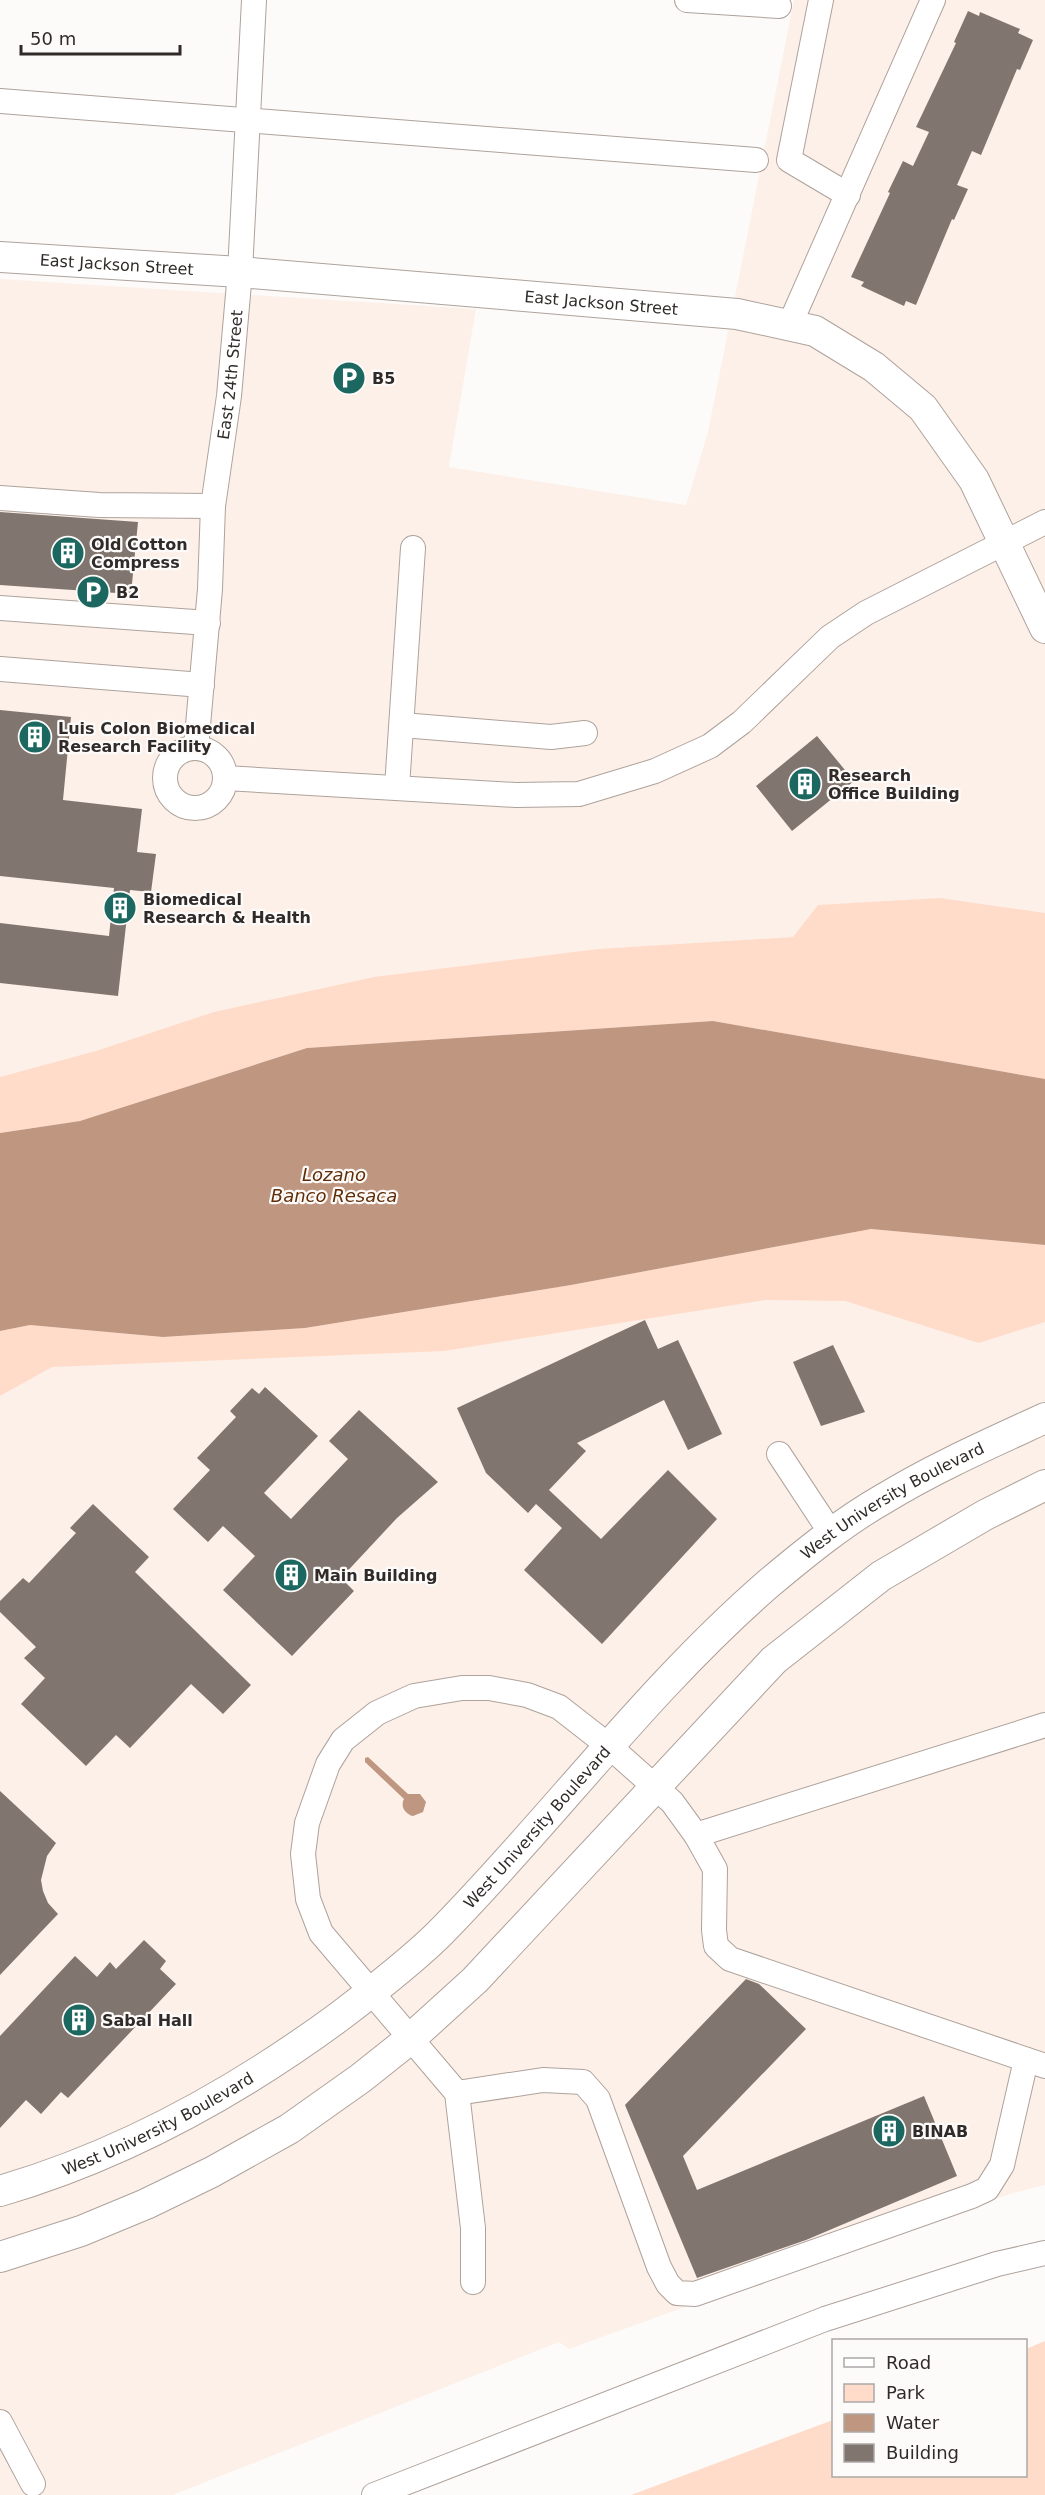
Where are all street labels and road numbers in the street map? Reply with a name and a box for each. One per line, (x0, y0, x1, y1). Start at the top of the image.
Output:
street label: East Jackson Street (39, 250, 194, 279)
street label: East Jackson Street (524, 287, 679, 318)
street label: East 24th Street (213, 309, 246, 441)
street label: West University Boulevard (797, 1438, 987, 1563)
street label: West University Boulevard (459, 1742, 614, 1912)
street label: West University Boulevard (60, 2068, 257, 2179)

